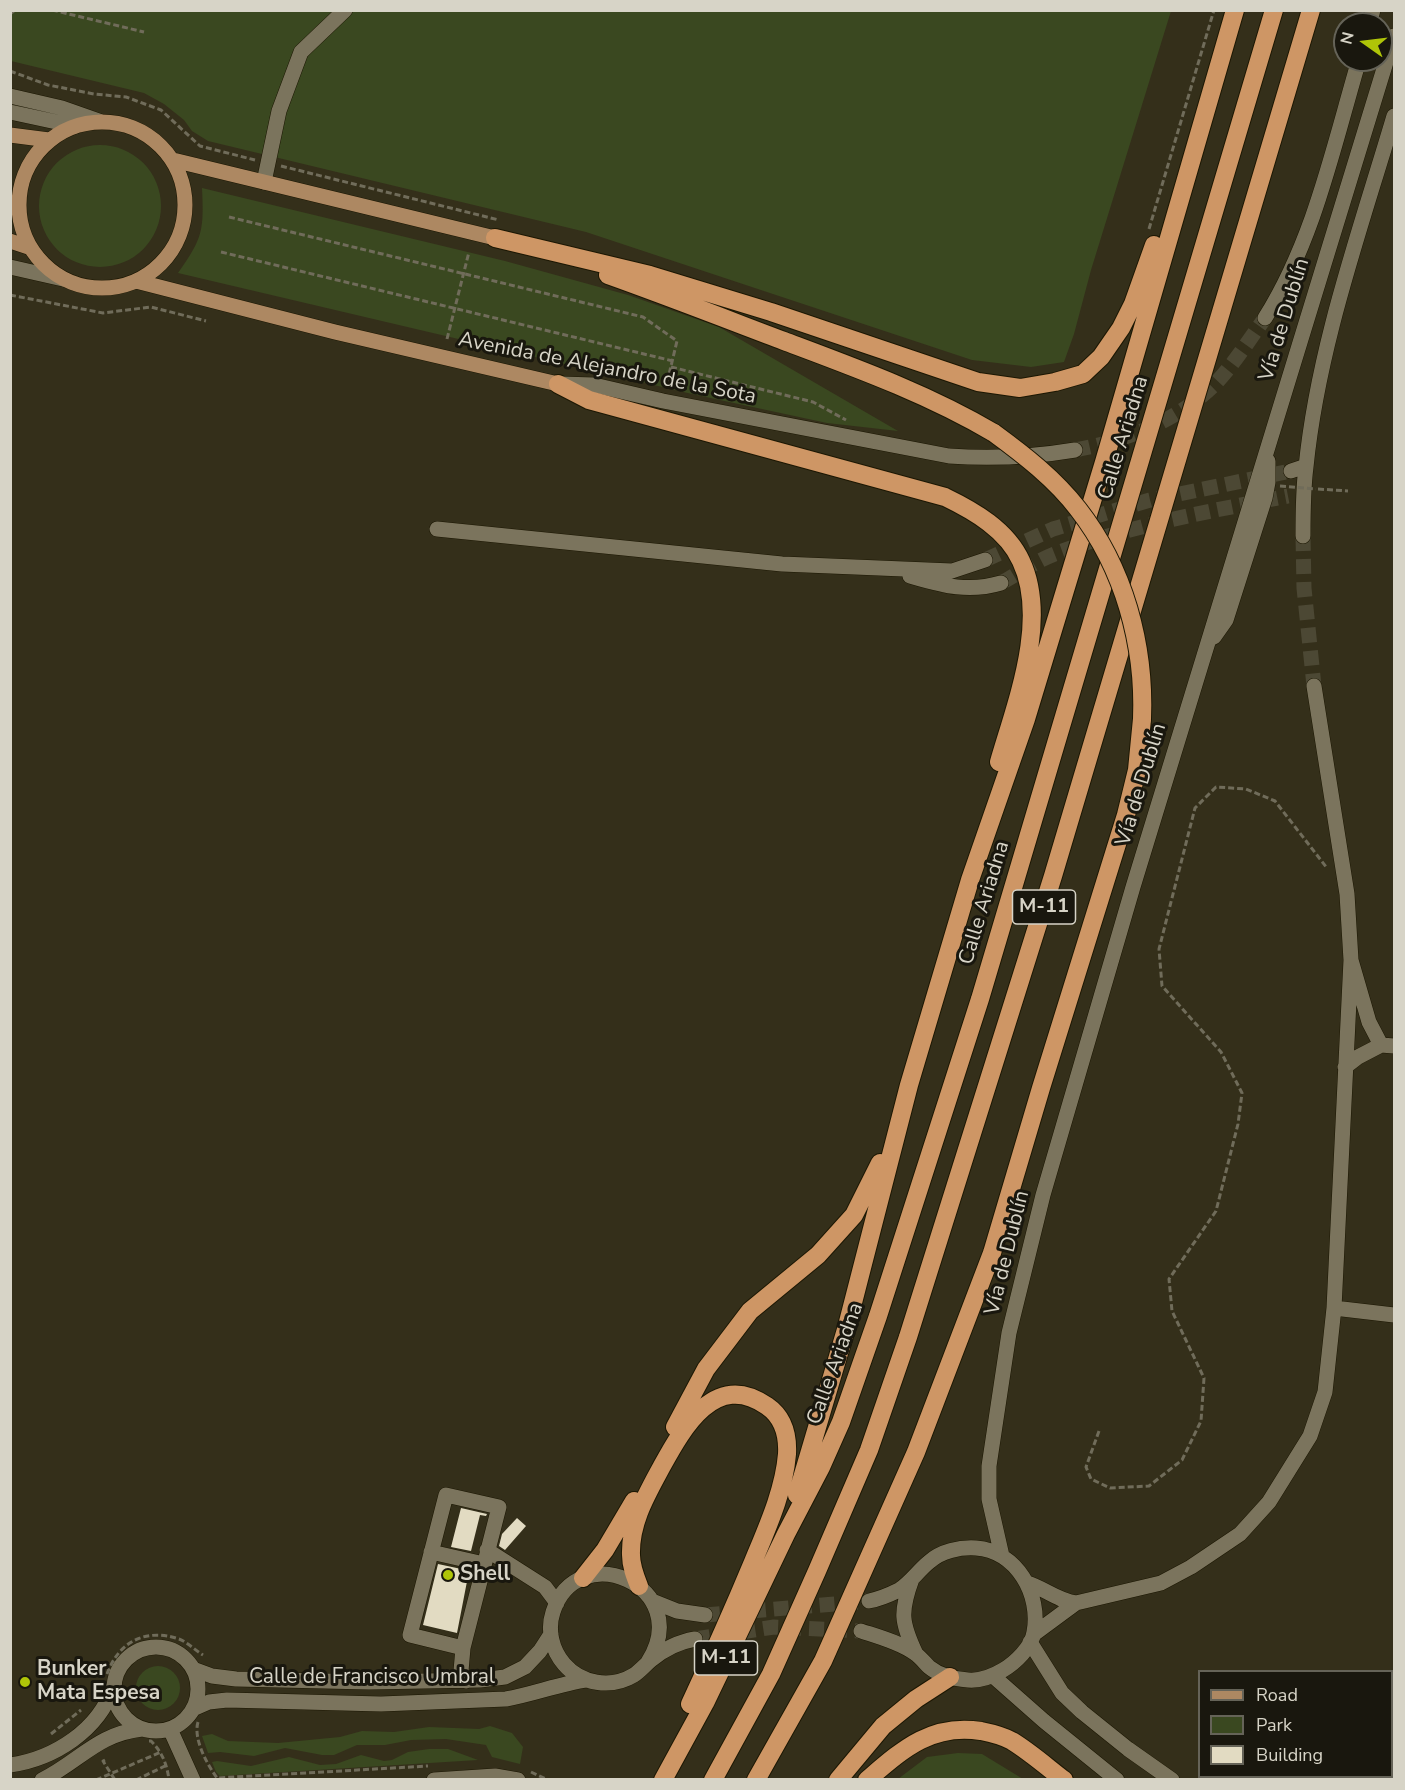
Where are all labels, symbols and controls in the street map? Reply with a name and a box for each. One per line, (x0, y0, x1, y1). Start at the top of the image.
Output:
north arrow (1333, 12, 1393, 72)
text: N (1335, 30, 1360, 47)
street label: Vía de Dublín (1254, 255, 1316, 385)
street label: Avenida de Alejandro de la Sota (456, 328, 758, 410)
street label: Calle Ariadna (1093, 373, 1155, 503)
street label: Vía de Dublín (1111, 720, 1173, 850)
street label: Calle Ariadna (954, 838, 1016, 968)
road number: M-11 (1012, 890, 1076, 924)
street label: Vía de Dublín (980, 1188, 1036, 1318)
street label: Calle Ariadna (802, 1300, 870, 1428)
place label: Shell (460, 1562, 510, 1588)
marker: Shell (441, 1568, 455, 1582)
road number: M-11 (694, 1641, 758, 1675)
place label: Bunker Mata Espesa (37, 1657, 160, 1707)
street label: Calle de Francisco Umbral (249, 1665, 495, 1691)
legend (1198, 1670, 1393, 1778)
marker: Bunker Mata Espesa (18, 1675, 32, 1689)
text: Road (1256, 1683, 1298, 1707)
text: Park (1256, 1713, 1292, 1737)
text: Building (1256, 1743, 1323, 1767)

